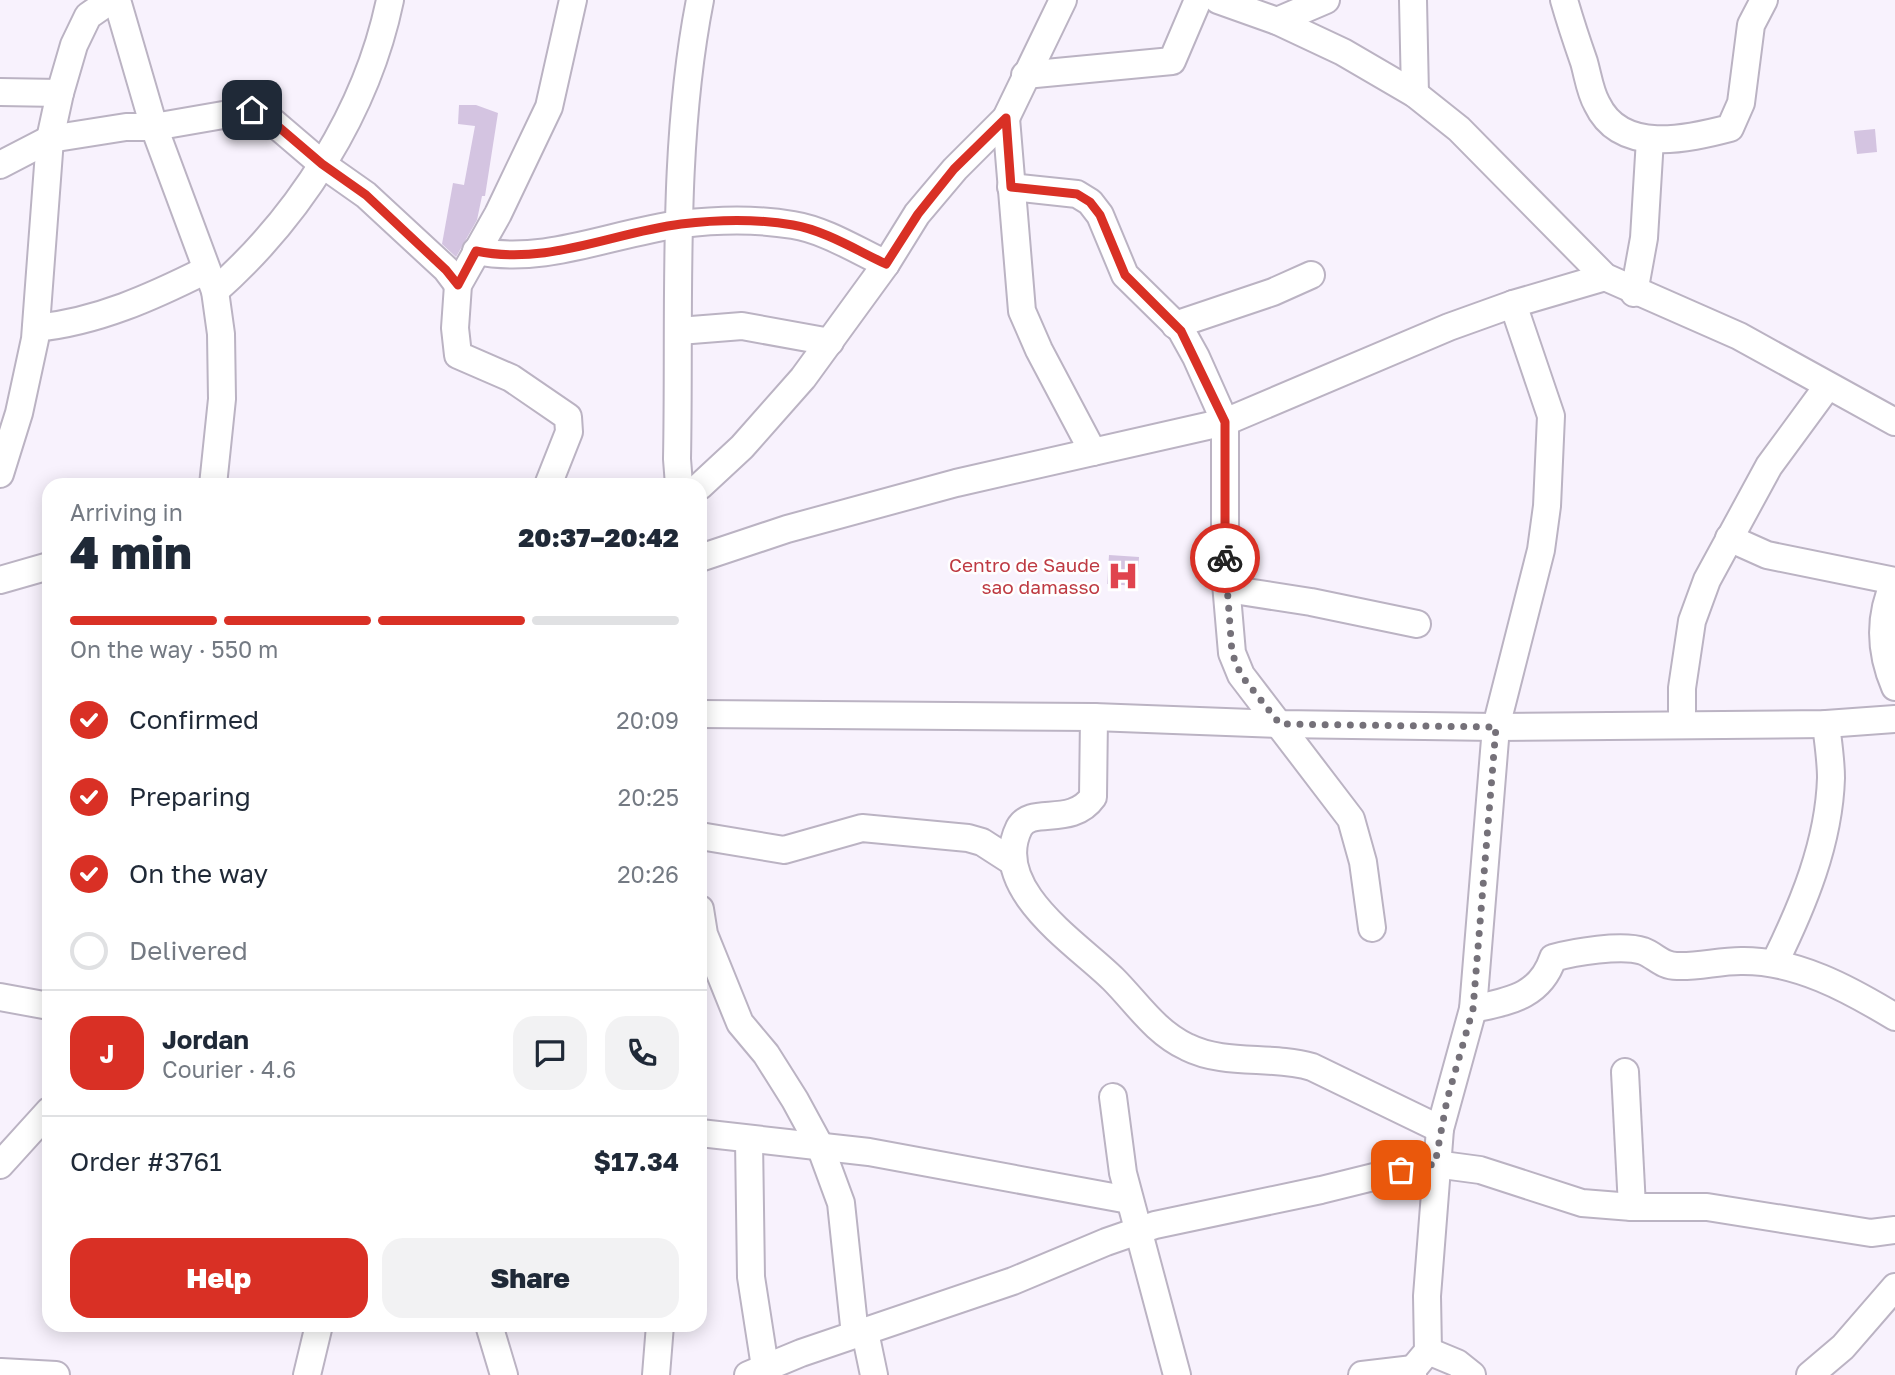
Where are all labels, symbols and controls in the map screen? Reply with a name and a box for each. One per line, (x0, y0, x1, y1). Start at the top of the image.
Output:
pin (222, 80, 282, 140)
icon: home (233, 91, 271, 129)
text: Arriving in (70, 498, 183, 526)
text: 20:37–20:42 (518, 522, 679, 553)
courier (1190, 523, 1260, 593)
text: 4 min (70, 524, 192, 579)
icon: bike (1206, 539, 1244, 577)
place label: Centro de Saude sao damasso (949, 553, 1100, 598)
hospital icon: Centro de Saude sao damasso (1106, 559, 1140, 593)
text: On the way · 550 m (70, 635, 278, 663)
icon: check (70, 701, 108, 739)
text: Confirmed (129, 704, 259, 735)
text: 20:09 (616, 706, 679, 734)
icon: check (70, 778, 108, 816)
text: Preparing (129, 781, 251, 812)
text: 20:25 (618, 783, 679, 811)
icon: check (70, 855, 108, 893)
text: On the way (129, 858, 268, 889)
text: 20:26 (617, 860, 679, 888)
text: Delivered (129, 935, 248, 966)
button: chat (513, 1016, 587, 1090)
button: phone (605, 1016, 679, 1090)
text: Jordan (162, 1024, 249, 1055)
text: J (100, 1038, 114, 1069)
text: Courier · 4.6 (162, 1055, 296, 1083)
pin (1371, 1140, 1431, 1200)
text: Order #3761 (70, 1146, 222, 1177)
text: $17.34 (594, 1146, 679, 1177)
icon: bag (1382, 1151, 1420, 1189)
button: Help (70, 1238, 368, 1318)
button: Share (382, 1238, 679, 1318)

